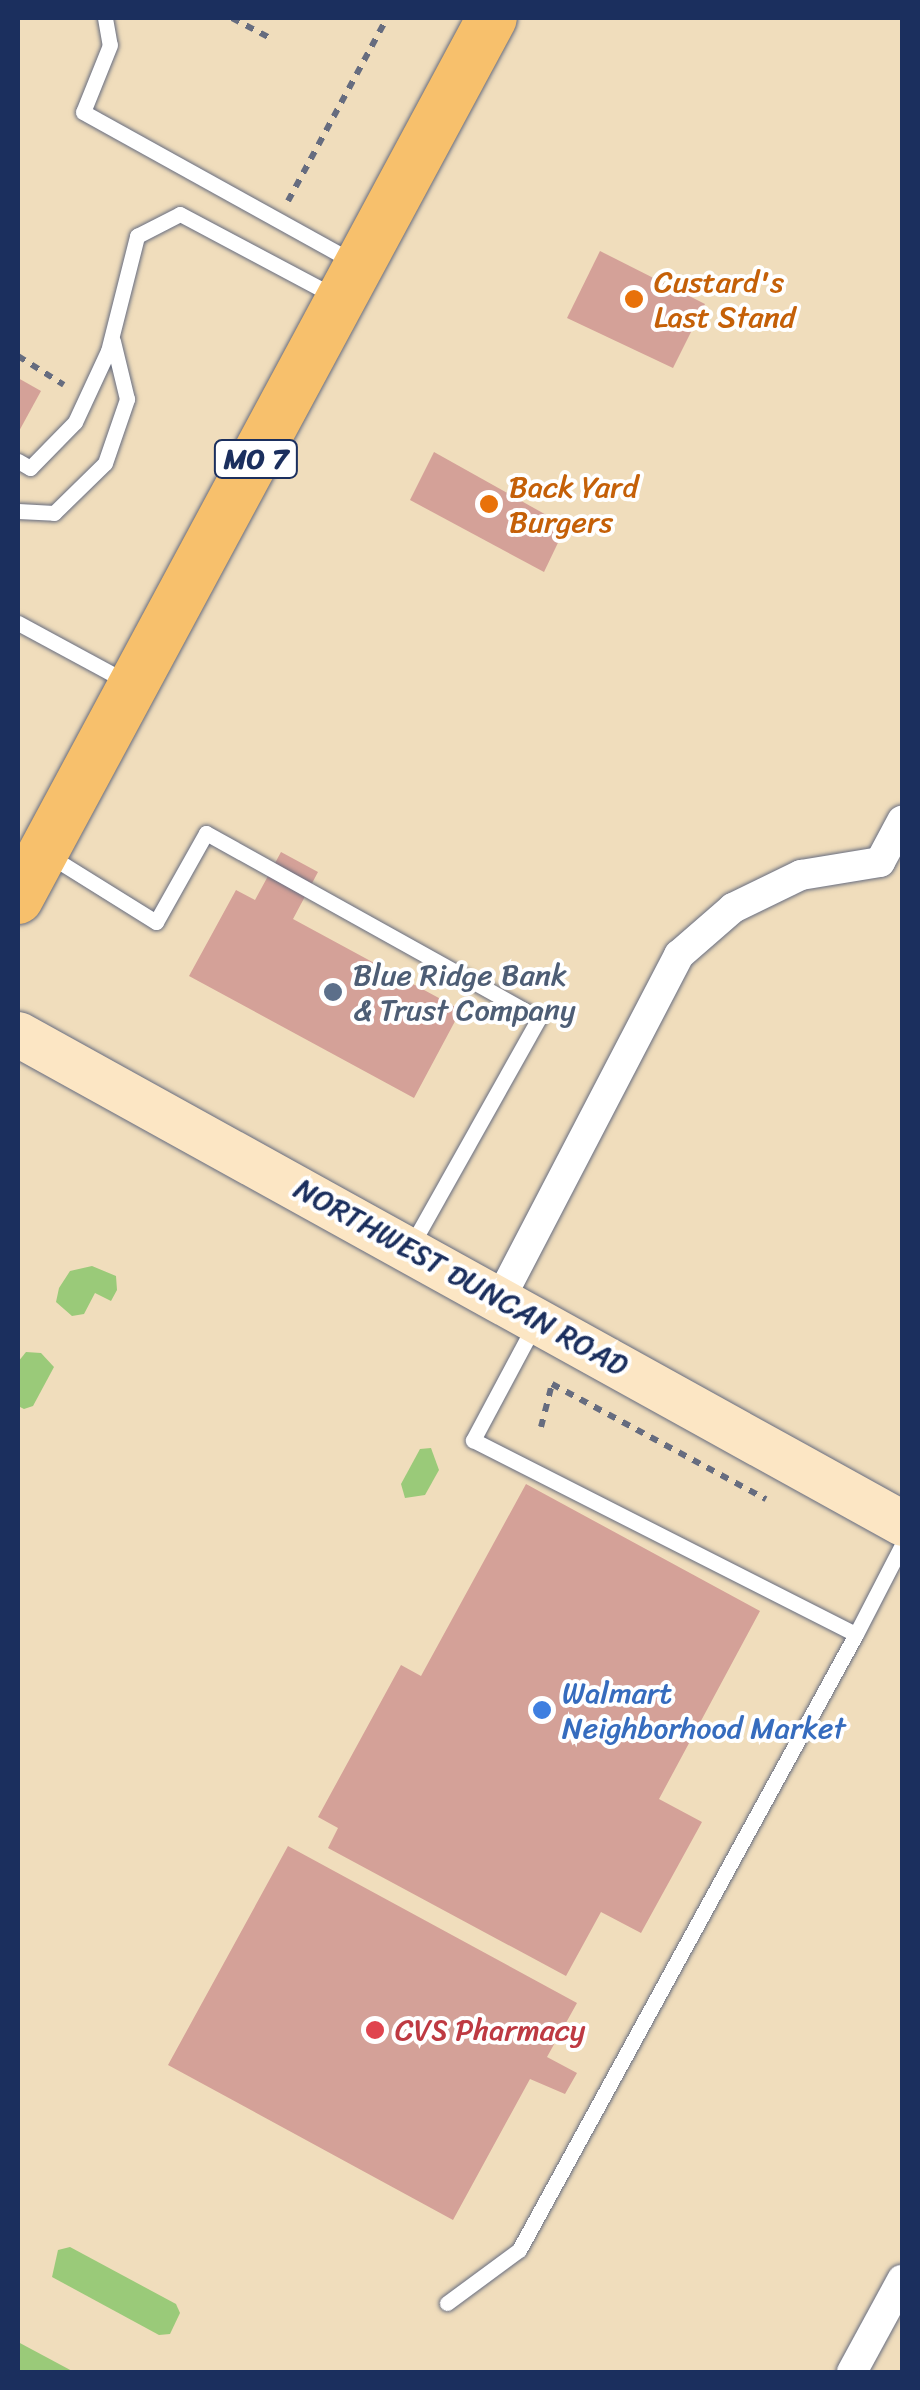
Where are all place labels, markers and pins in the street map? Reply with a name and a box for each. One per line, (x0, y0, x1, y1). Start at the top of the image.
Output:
place label: Custard's Last Stand (654, 264, 797, 334)
marker: Custard's Last Stand (623, 288, 645, 310)
place label: Back Yard Burgers (509, 469, 638, 540)
marker: Back Yard Burgers (478, 493, 500, 515)
place label: Blue Ridge Bank & Trust Company (353, 957, 576, 1028)
marker: Blue Ridge Bank & Trust Company (322, 981, 344, 1003)
place label: Walmart Neighborhood Market (562, 1675, 846, 1746)
marker: Walmart Neighborhood Market (531, 1699, 553, 1721)
place label: CVS Pharmacy (395, 2012, 585, 2048)
marker: CVS Pharmacy (364, 2019, 386, 2041)

